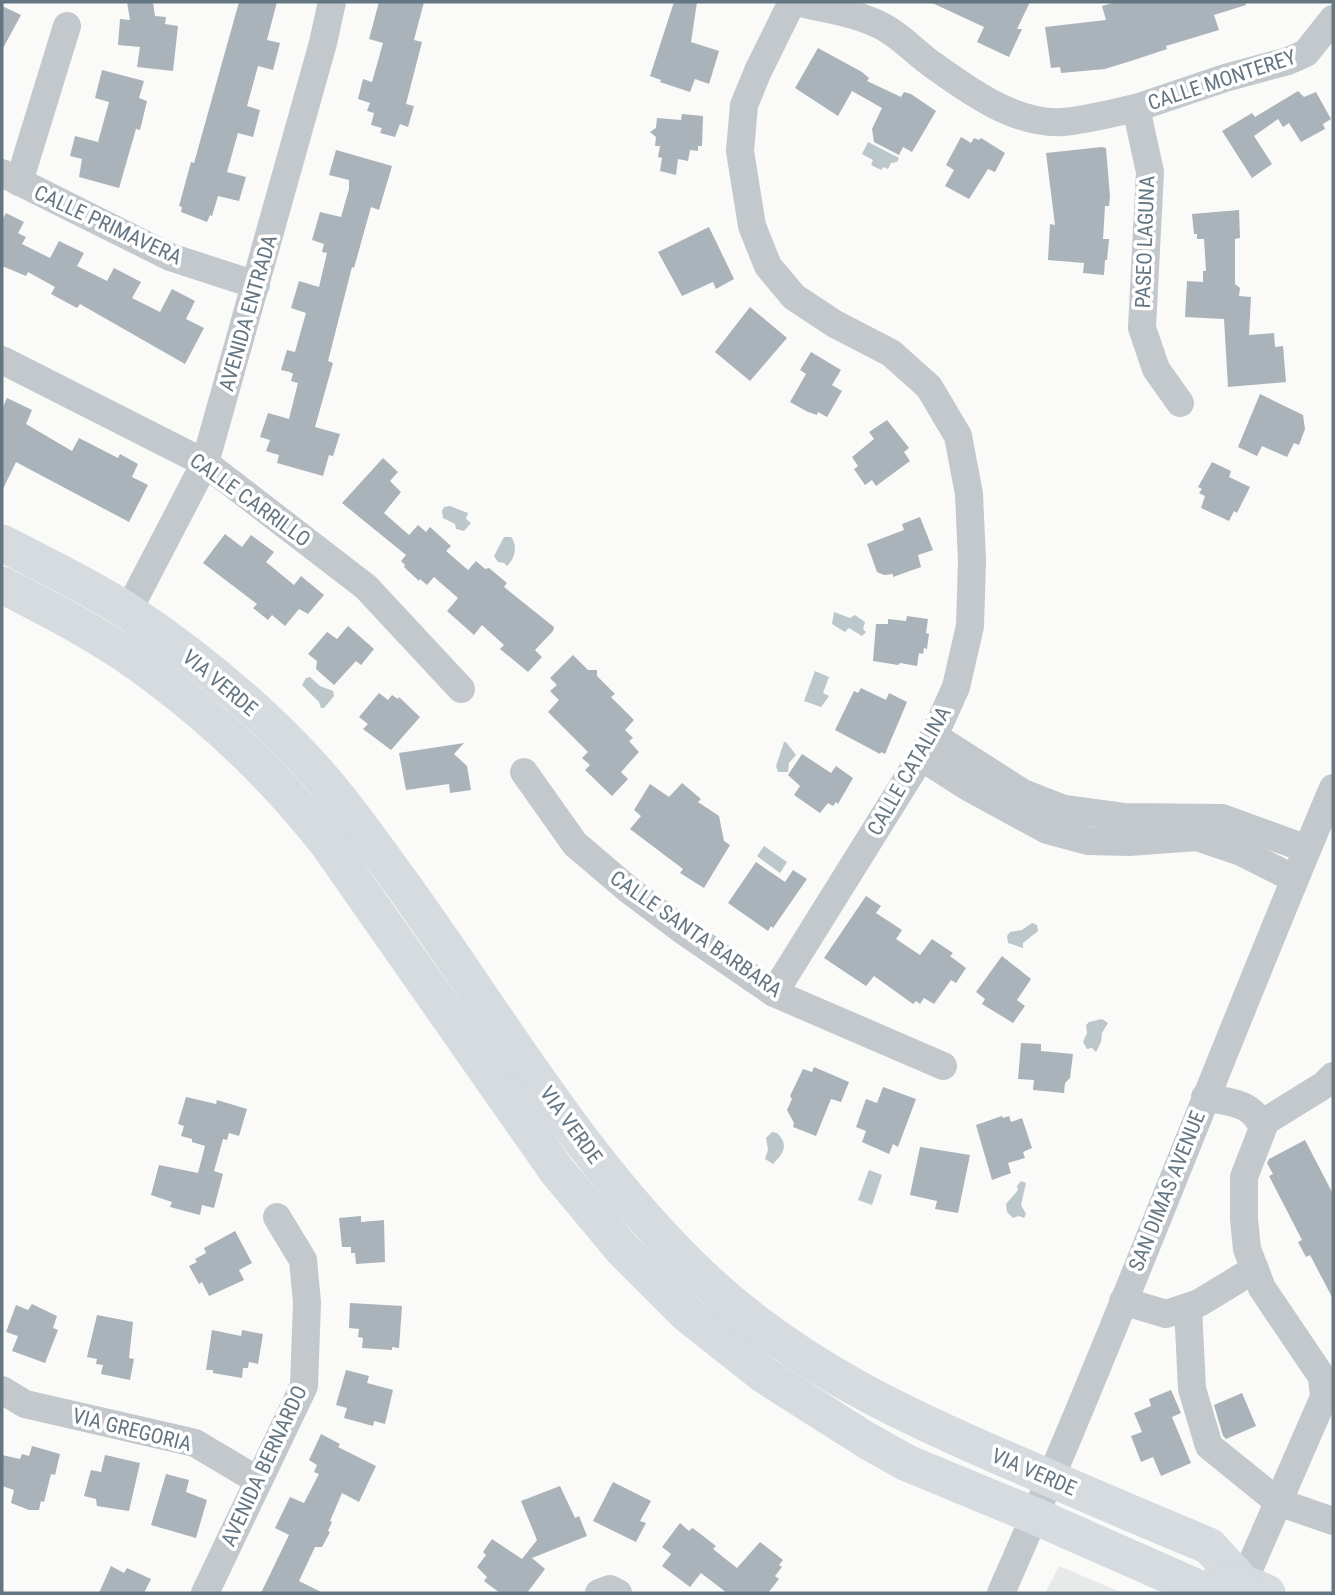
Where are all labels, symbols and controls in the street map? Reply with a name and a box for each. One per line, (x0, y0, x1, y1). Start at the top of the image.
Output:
street label: CALLE MONTEREY (1145, 45, 1299, 115)
street label: PASEO LAGUNA (1131, 175, 1159, 309)
street label: CALLE PRIMAVERA (30, 180, 186, 270)
street label: AVENIDA ENTRADA (214, 232, 282, 394)
street label: CALLE CARRILLO (185, 448, 315, 552)
street label: VIA VERDE (178, 645, 262, 721)
street label: CALLE CATALINA (862, 702, 956, 840)
street label: CALLE SANTA BARBARA (606, 866, 786, 1002)
street label: VIA VERDE (535, 1082, 607, 1168)
street label: SAN DIMAS AVENUE (1124, 1107, 1210, 1275)
street label: AVENIDA BERNARDO (216, 1382, 312, 1550)
street label: VIA GREGORIA (70, 1404, 194, 1456)
street label: VIA VERDE (988, 1443, 1080, 1501)

